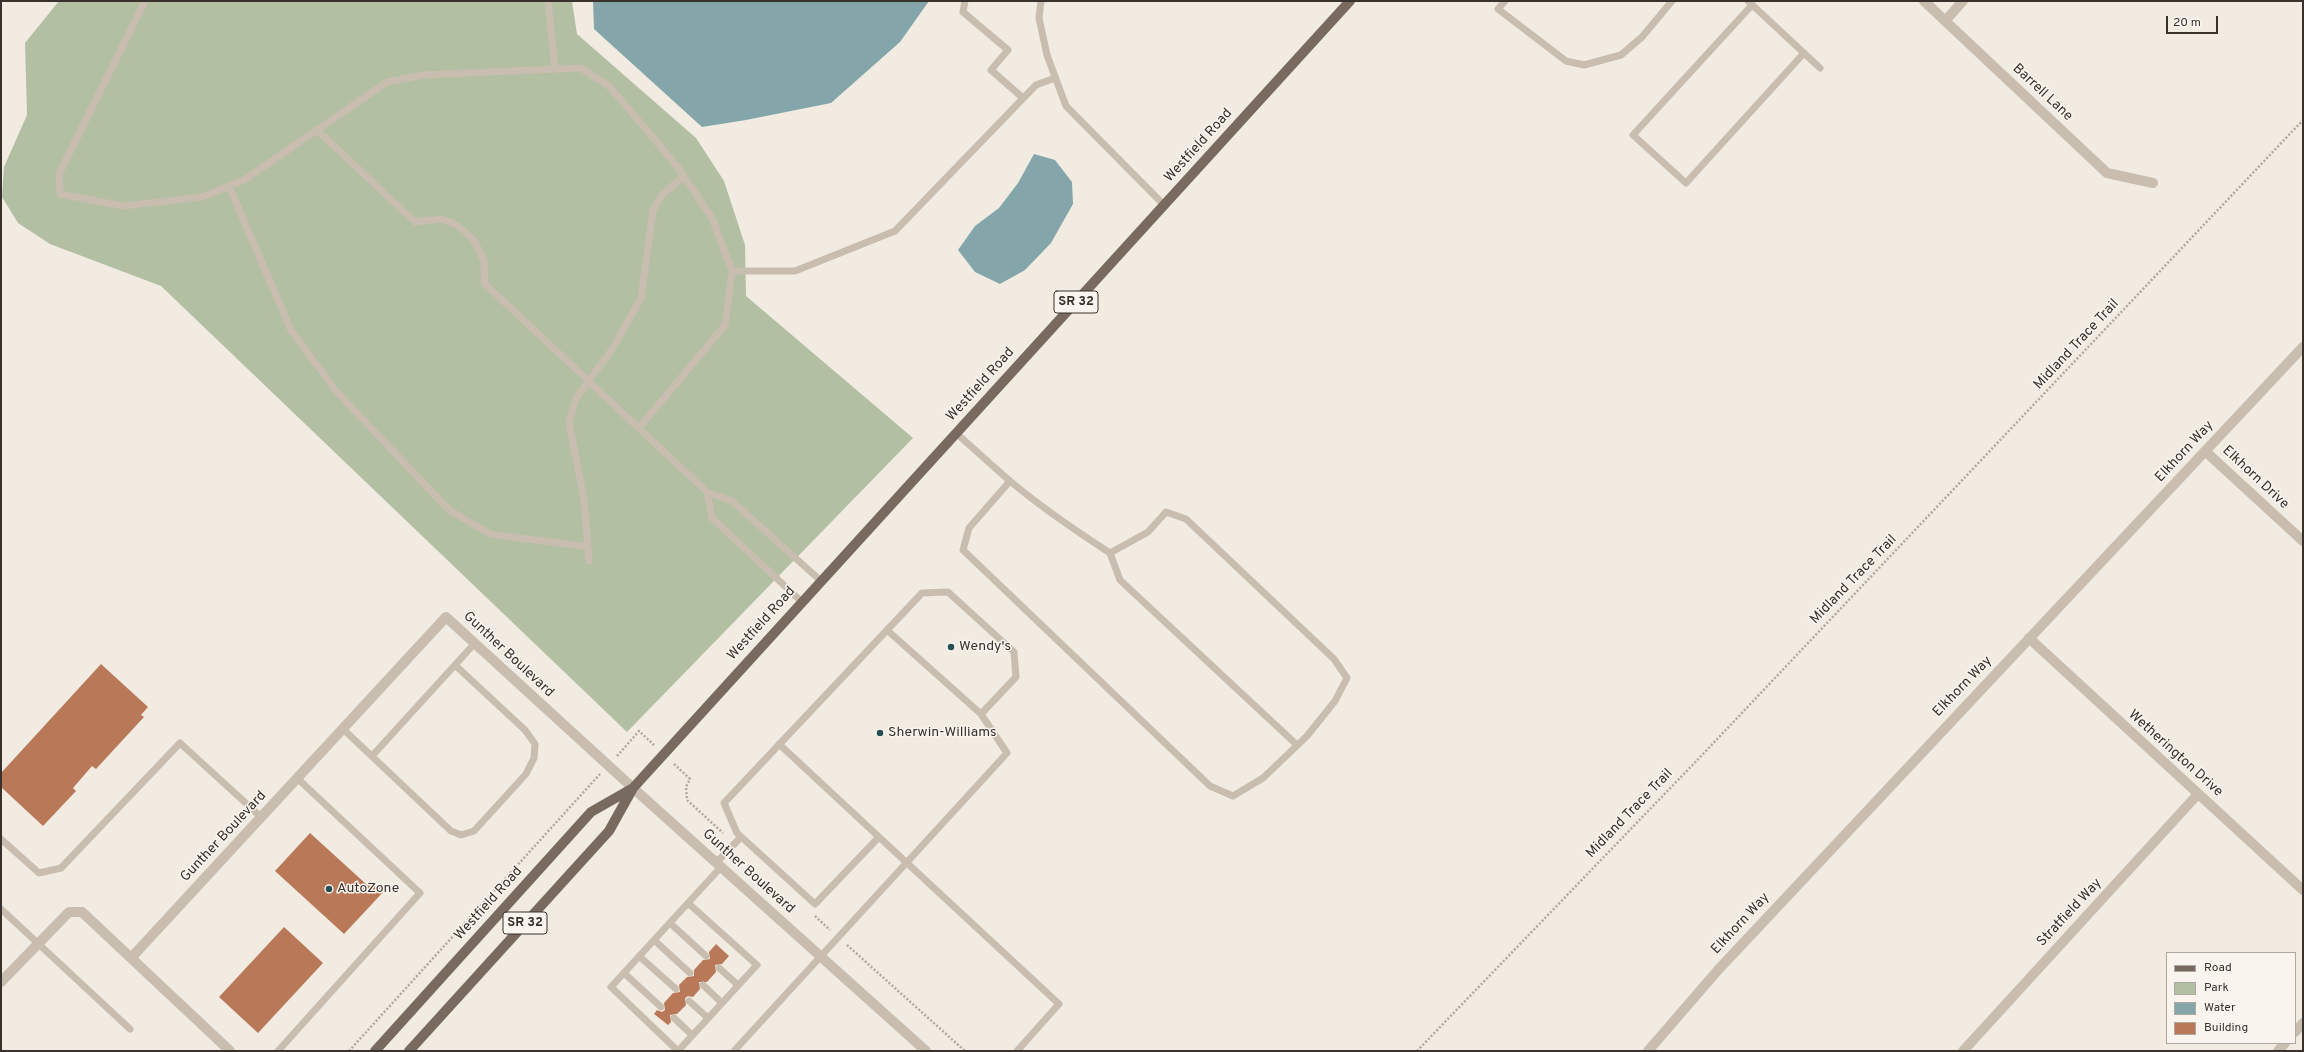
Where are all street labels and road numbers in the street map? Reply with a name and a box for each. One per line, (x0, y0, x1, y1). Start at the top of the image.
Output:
street label: Barrell Lane (2008, 61, 2076, 125)
street label: Westfield Road (1161, 106, 1237, 186)
road number: SR 32 (1054, 291, 1098, 313)
street label: Midland Trace Trail (2031, 296, 2123, 394)
street label: Westfield Road (943, 345, 1019, 425)
street label: Elkhorn Way (2152, 418, 2218, 486)
street label: Elkhorn Drive (2218, 443, 2292, 513)
street label: Midland Trace Trail (1807, 532, 1901, 628)
street label: Westfield Road (724, 584, 800, 664)
street label: Gunther Boulevard (459, 609, 557, 701)
street label: Elkhorn Way (1930, 653, 1996, 721)
street label: Wetherington Drive (2124, 707, 2226, 801)
street label: Midland Trace Trail (1583, 766, 1677, 862)
street label: Gunther Boulevard (178, 788, 270, 886)
street label: Gunther Boulevard (698, 826, 798, 918)
street label: Westfield Road (451, 864, 527, 944)
street label: Stratfield Way (2034, 875, 2106, 951)
street label: Elkhorn Way (1708, 890, 1774, 958)
road number: SR 32 (503, 912, 547, 934)

